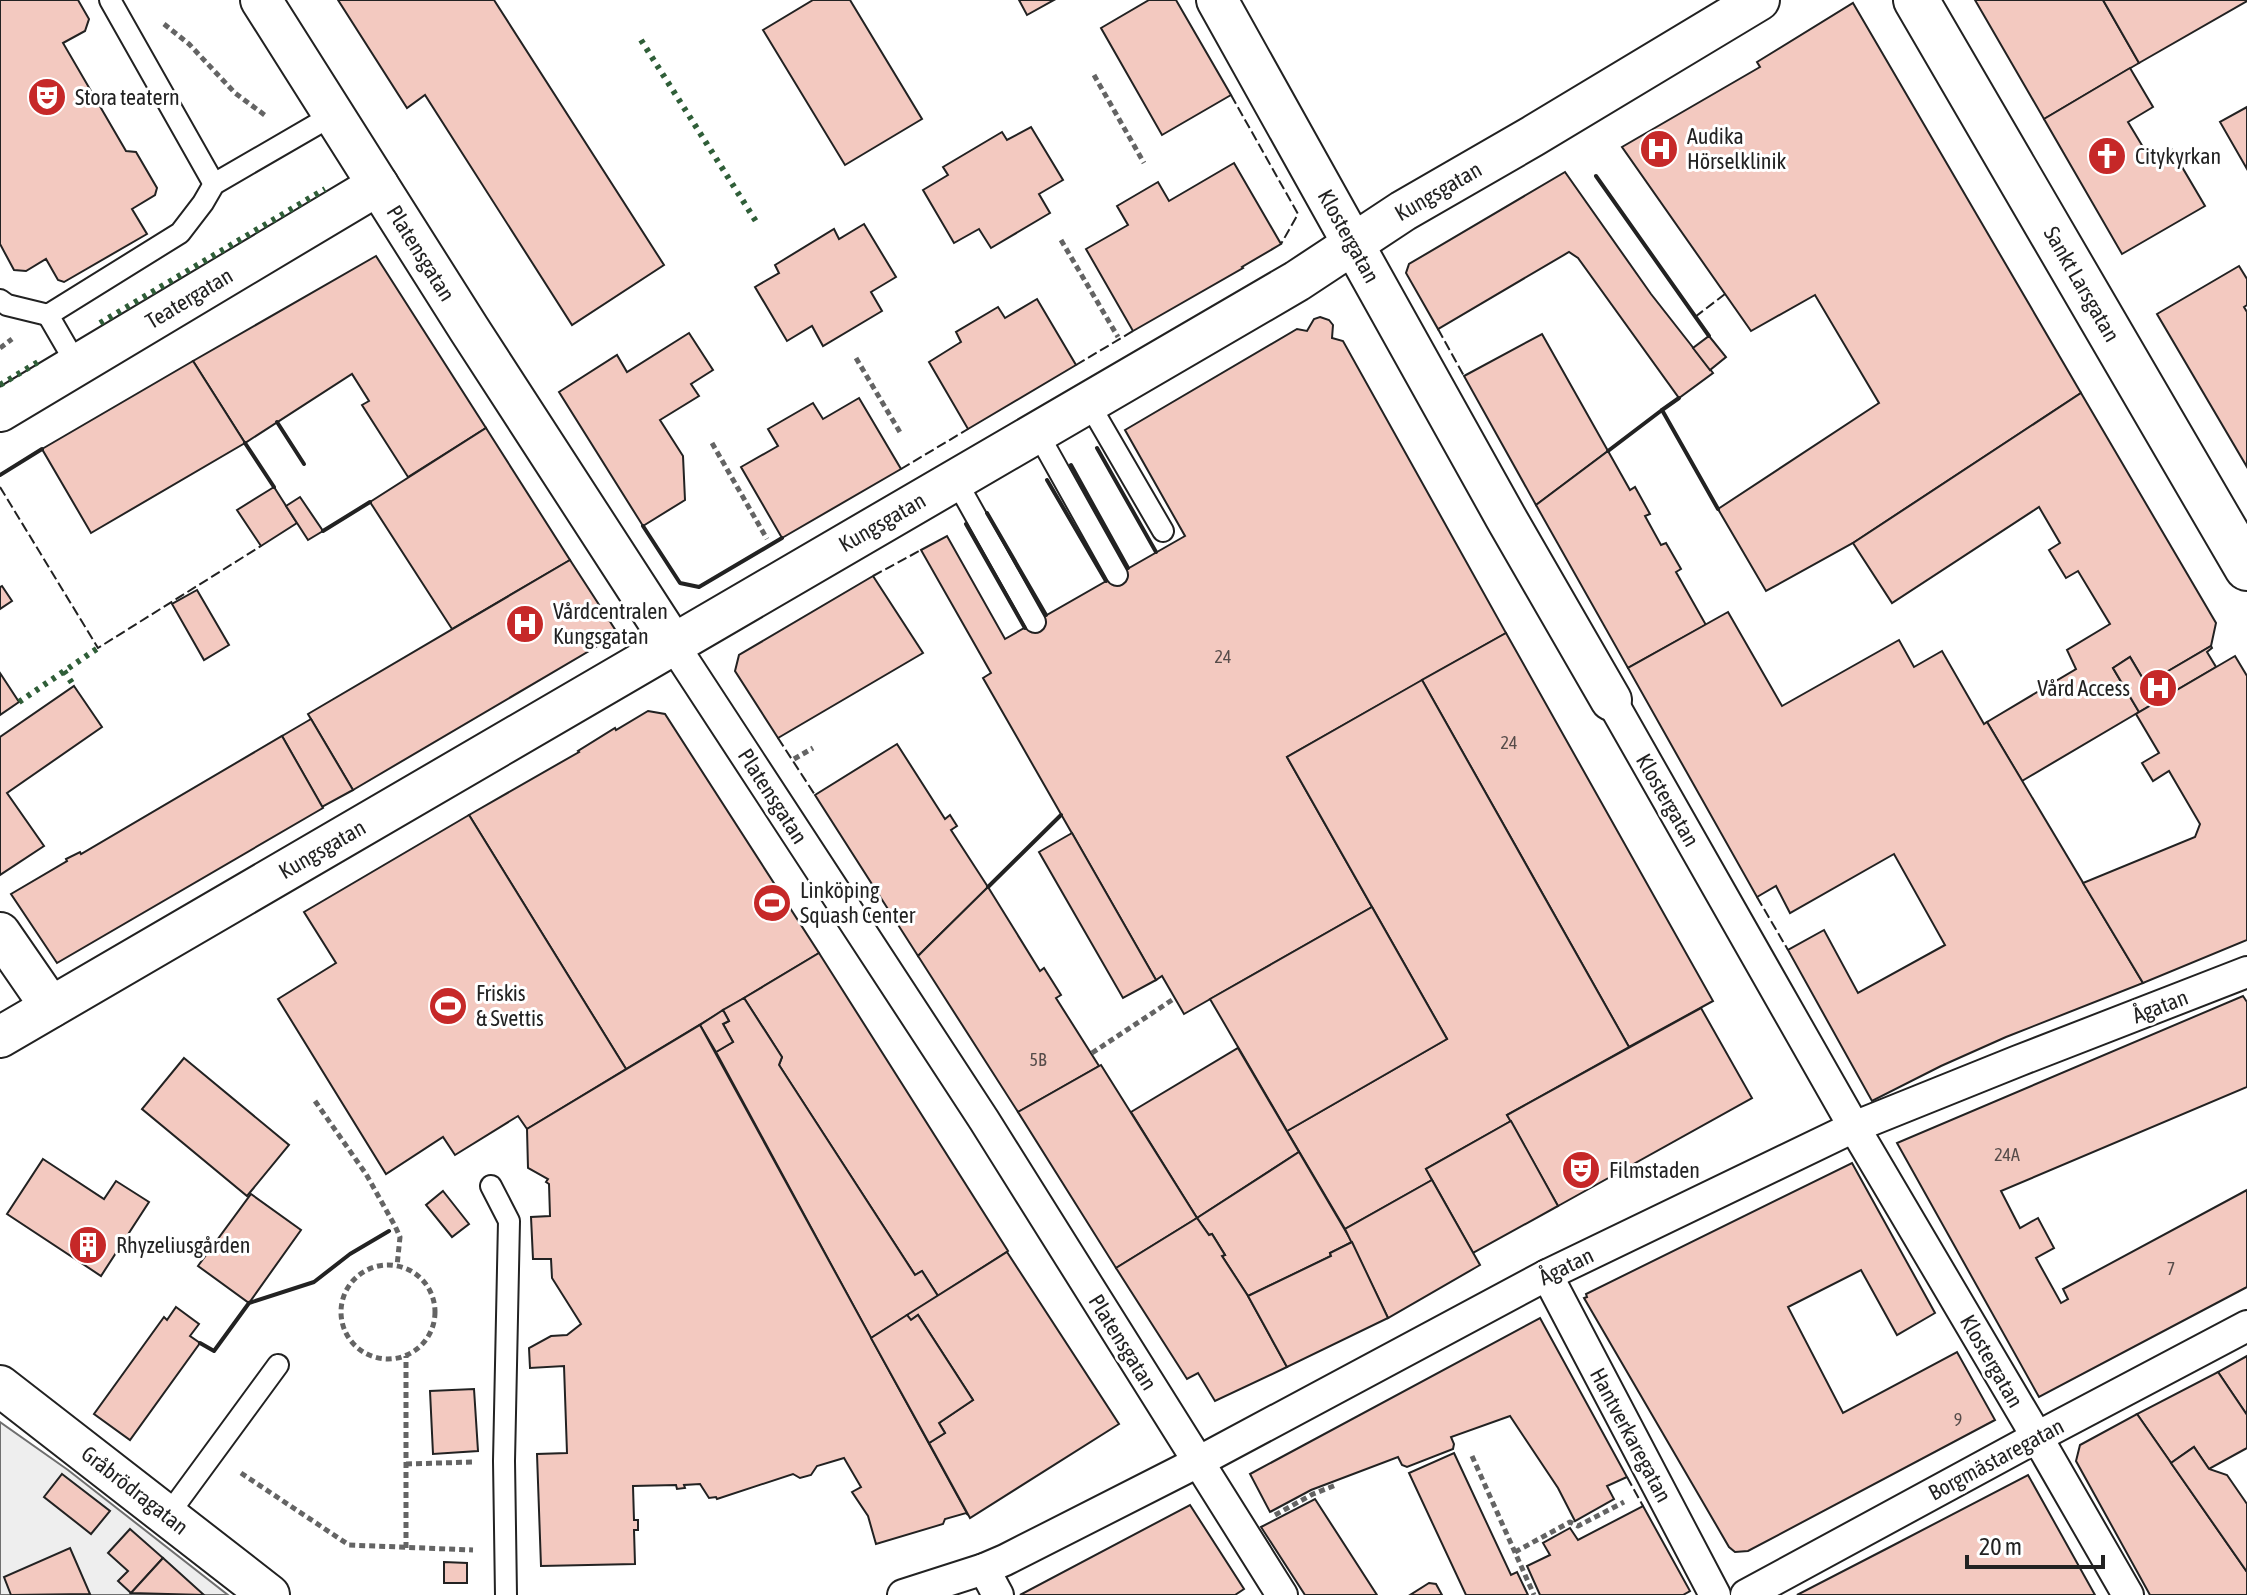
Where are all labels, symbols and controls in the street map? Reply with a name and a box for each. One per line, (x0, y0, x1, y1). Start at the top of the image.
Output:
theatre icon: Stora teatern (26, 76, 68, 118)
place label: Stora teatern (75, 84, 180, 110)
place label: Audika Hörselklinik (1687, 123, 1786, 174)
hospital icon: Audika Hörselklinik (1638, 128, 1680, 170)
church icon: Citykyrkan (2086, 135, 2128, 177)
place label: Citykyrkan (2135, 143, 2221, 169)
street label: Kungsgatan (1390, 156, 1486, 226)
street label: Klostergatan (1313, 185, 1385, 287)
street label: Platensgatan (381, 200, 461, 306)
street label: Sankt Larsgatan (2039, 222, 2125, 346)
street label: Teatergatan (141, 262, 237, 334)
street label: Kungsgatan (834, 487, 930, 557)
place label: Vårdcentralen Kungsgatan (553, 598, 668, 649)
hospital icon: Vårdcentralen Kungsgatan (504, 603, 546, 645)
house number: 24 (1215, 646, 1231, 667)
hospital icon: Vård Access (2137, 667, 2179, 709)
place label: Vård Access (2037, 675, 2130, 701)
house number: 24 (1501, 732, 1517, 753)
street label: Platensgatan (733, 744, 813, 848)
street label: Klostergatan (1631, 749, 1705, 851)
street label: Kungsgatan (274, 814, 370, 884)
place label: Linköping Squash Center (800, 877, 916, 928)
sports icon: Linköping Squash Center (751, 882, 793, 924)
place label: Friskis & Svettis (476, 980, 544, 1031)
street label: Ågatan (2129, 984, 2191, 1028)
sports icon: Friskis & Svettis (427, 985, 469, 1027)
house number: 5B (1030, 1049, 1047, 1070)
house number: 24A (1994, 1144, 2020, 1165)
theatre icon: Filmstaden (1560, 1149, 1602, 1191)
place label: Filmstaden (1609, 1157, 1700, 1183)
building icon: Rhyzeliusgården (67, 1224, 109, 1266)
place label: Rhyzeliusgården (116, 1232, 251, 1258)
street label: Ågatan (1535, 1242, 1597, 1290)
house number: 7 (2167, 1258, 2175, 1279)
street label: Platensgatan (1083, 1289, 1163, 1395)
street label: Klostergatan (1955, 1310, 2029, 1412)
street label: Hantverkaregatan (1585, 1363, 1677, 1507)
house number: 9 (1954, 1409, 1962, 1430)
street label: Borgmästaregatan (1924, 1412, 2068, 1506)
street label: Gråbrödragatan (76, 1440, 194, 1540)
scale bar (1967, 1519, 2103, 1569)
text: 20 m (1979, 1533, 2022, 1560)

